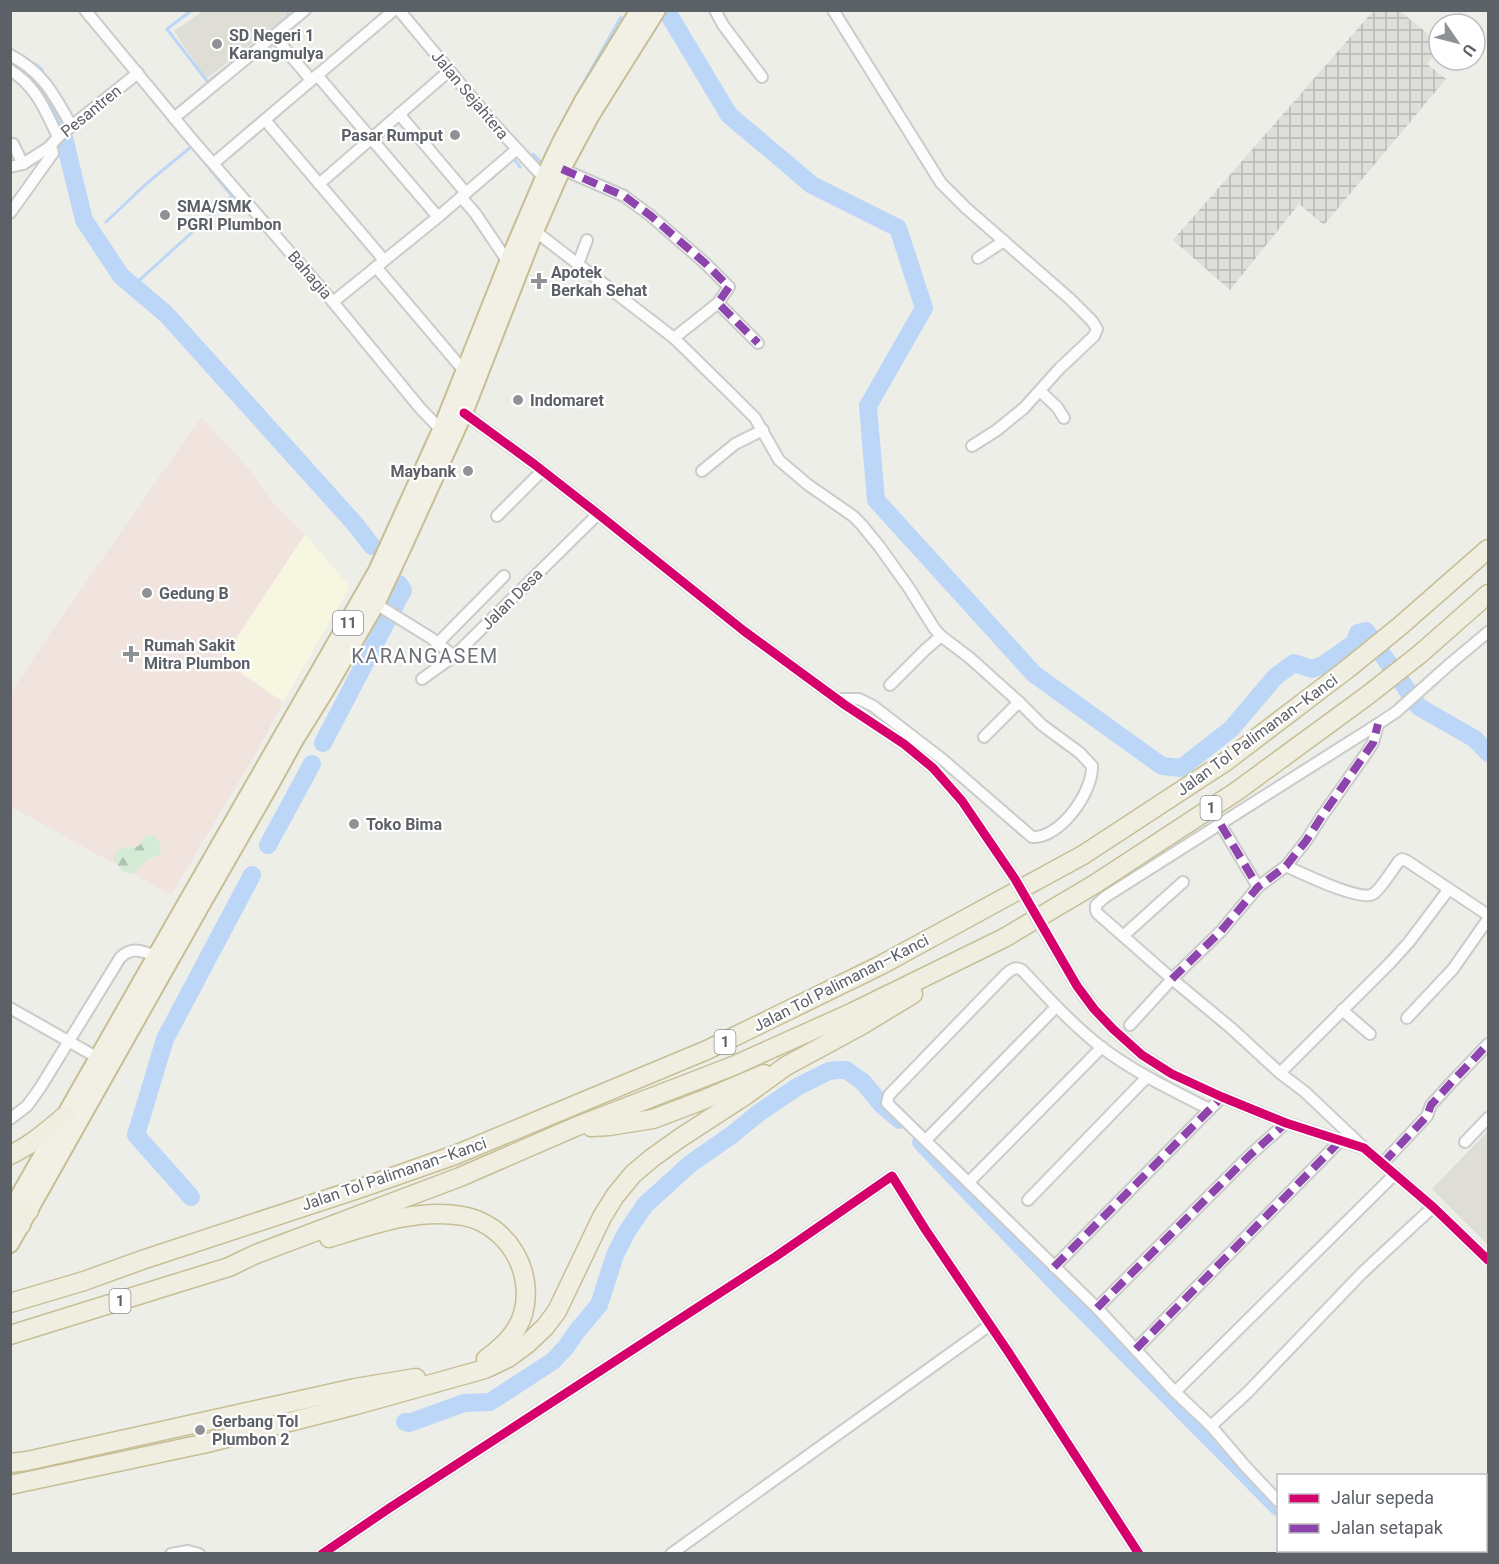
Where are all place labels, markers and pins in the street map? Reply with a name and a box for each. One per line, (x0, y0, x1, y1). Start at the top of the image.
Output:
place label: SD Negeri 1 Karangmulya (229, 26, 324, 63)
marker: SD Negeri 1 Karangmulya (210, 37, 224, 51)
place label: Pasar Rumput (341, 126, 444, 145)
marker: Pasar Rumput (448, 128, 462, 142)
place label: SMA/SMK PGRI Plumbon (177, 197, 282, 234)
marker: SMA/SMK PGRI Plumbon (158, 208, 172, 222)
place label: Apotek Berkah Sehat (551, 263, 648, 300)
marker: Apotek Berkah Sehat (532, 274, 546, 288)
place label: Indomaret (530, 391, 604, 410)
marker: Indomaret (511, 393, 525, 407)
place label: Maybank (390, 462, 456, 481)
marker: Maybank (461, 464, 475, 478)
place label: Gedung B (159, 584, 229, 603)
marker: Gedung B (140, 586, 154, 600)
place label: Rumah Sakit Mitra Plumbon (144, 636, 250, 673)
marker: Rumah Sakit Mitra Plumbon (122, 645, 140, 663)
place label: Toko Bima (366, 815, 442, 834)
marker: Toko Bima (347, 817, 361, 831)
place label: Gerbang Tol Plumbon 2 (212, 1412, 298, 1449)
marker: Gerbang Tol Plumbon 2 (193, 1423, 207, 1437)

